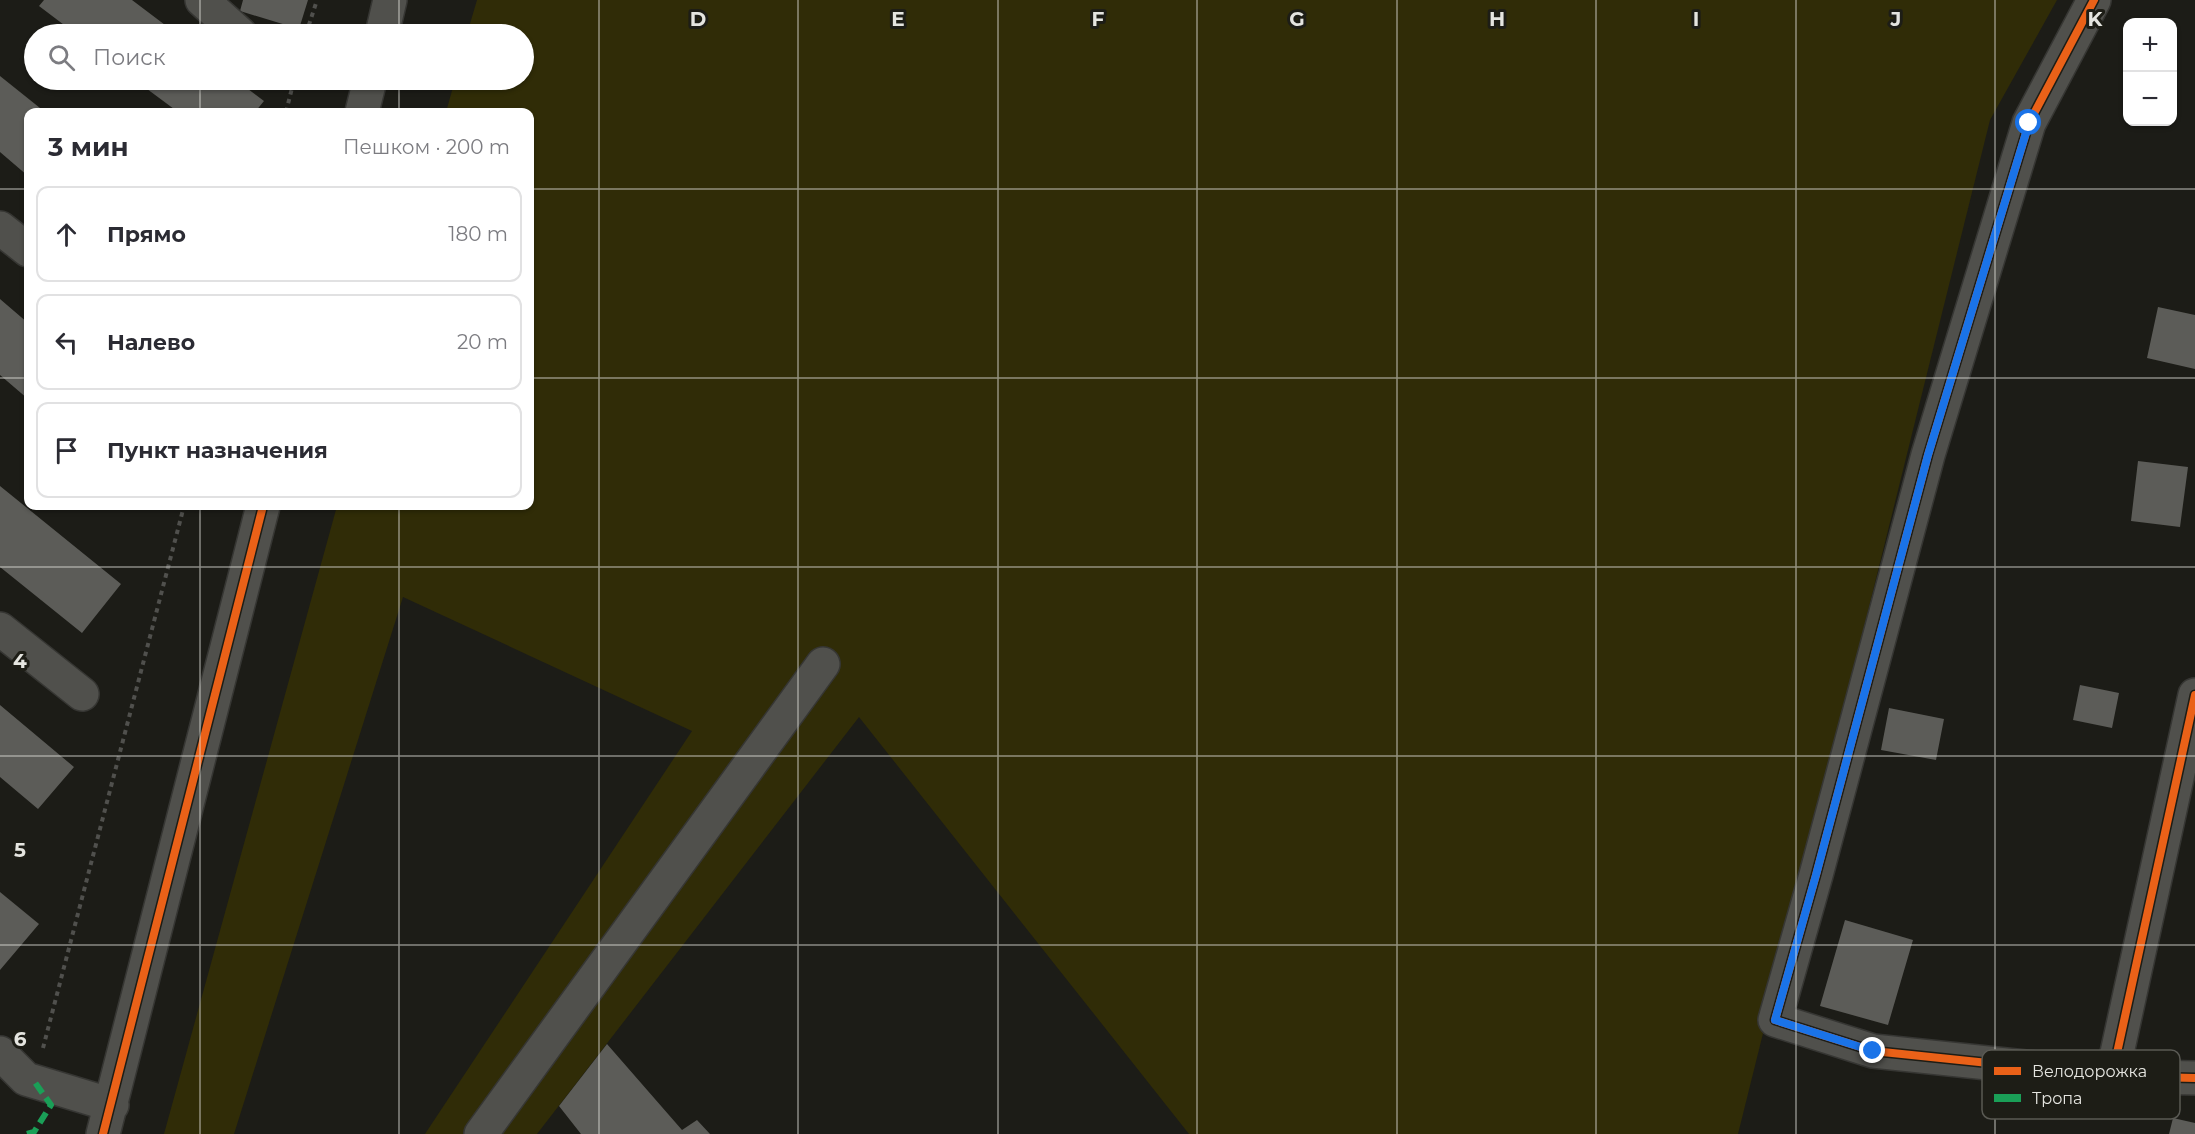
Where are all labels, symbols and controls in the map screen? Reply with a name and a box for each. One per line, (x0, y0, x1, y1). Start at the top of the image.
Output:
text: D (690, 7, 706, 31)
text: E (891, 7, 905, 31)
text: F (1092, 7, 1105, 31)
text: G (1289, 7, 1305, 31)
text: H (1489, 7, 1505, 31)
text: I (1693, 7, 1699, 31)
text: J (1890, 7, 1901, 31)
text: K (2088, 7, 2104, 31)
map controls (2123, 18, 2177, 126)
button: + (2123, 18, 2177, 72)
search box (24, 24, 534, 90)
icon: search (45, 41, 78, 74)
text: Поиск (93, 44, 165, 71)
button: − (2123, 72, 2177, 126)
route start (2015, 109, 2041, 135)
text: 3 мин (48, 131, 128, 163)
text: Пешком · 200 m (343, 135, 510, 159)
icon: ahead (50, 218, 83, 251)
text: Прямо (107, 221, 186, 248)
text: 180 m (448, 222, 508, 246)
icon: left (50, 326, 83, 359)
text: Налево (107, 329, 195, 356)
text: 20 m (457, 330, 508, 354)
icon: arrive (50, 434, 83, 467)
text: Пункт назначения (107, 437, 328, 464)
text: 4 (13, 649, 27, 673)
text: 5 (14, 838, 26, 862)
text: 6 (14, 1027, 27, 1051)
route end (1859, 1037, 1885, 1063)
legend (1982, 1050, 2180, 1119)
text: Велодорожка (2032, 1062, 2147, 1081)
text: Тропа (2032, 1089, 2082, 1108)

